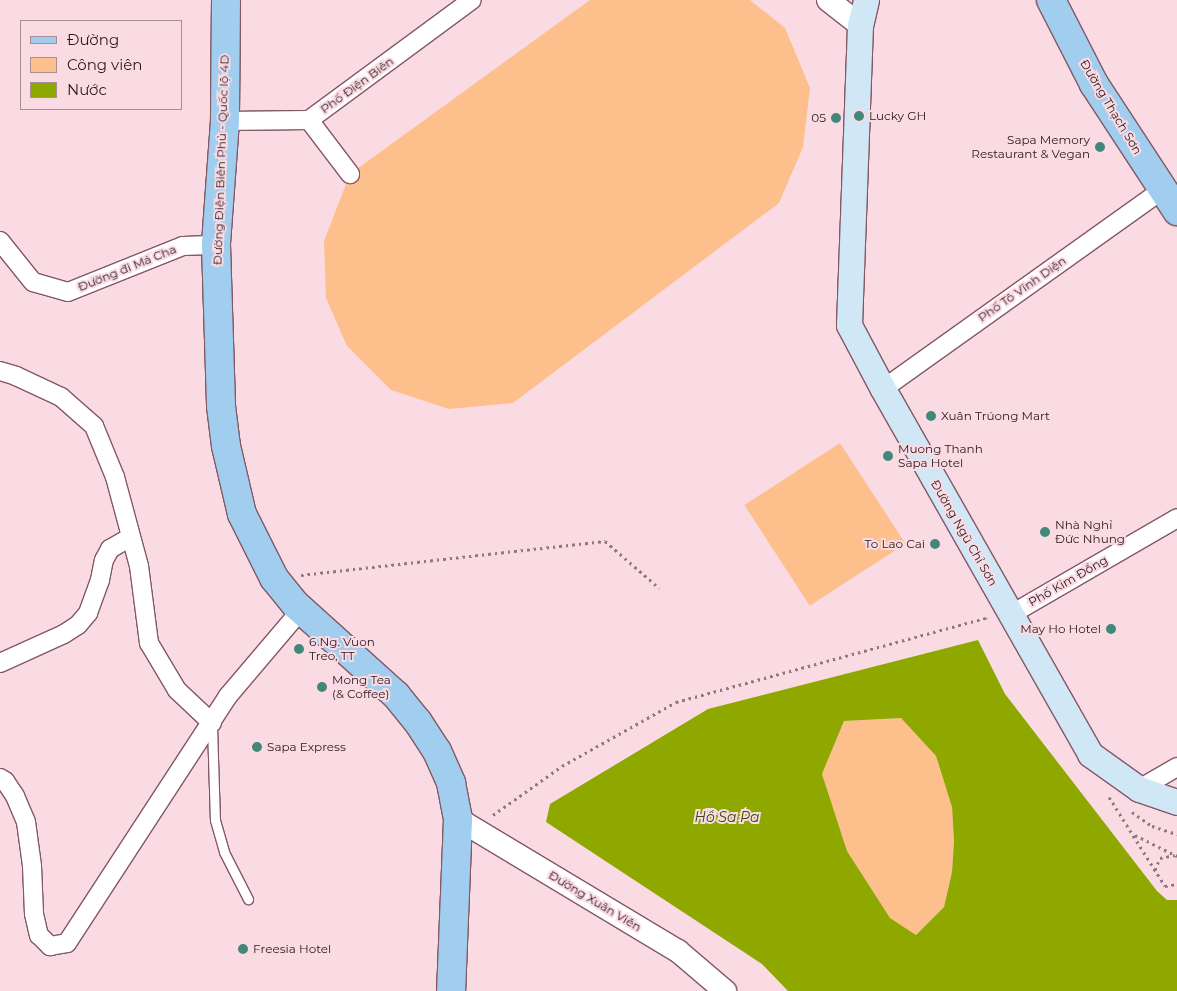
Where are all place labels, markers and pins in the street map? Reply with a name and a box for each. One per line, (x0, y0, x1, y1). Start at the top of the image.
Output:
place label: Lucky GH (869, 109, 926, 123)
marker: Lucky GH (853, 110, 865, 122)
place label: 05 (811, 111, 826, 125)
marker: 05 (830, 112, 842, 124)
place label: Sapa Memory Restaurant & Vegan (971, 133, 1090, 161)
marker: Sapa Memory Restaurant & Vegan (1094, 141, 1106, 153)
place label: Xuân Trúong Mart (941, 409, 1050, 423)
marker: Xuân Trúong Mart (925, 410, 937, 422)
place label: Muong Thanh Sapa Hotel (898, 442, 983, 470)
marker: Muong Thanh Sapa Hotel (882, 450, 894, 462)
place label: Nhà Nghỉ Đức Nhung (1055, 518, 1125, 546)
marker: Nhà Nghỉ Đức Nhung (1039, 526, 1051, 538)
place label: To Lao Cai (865, 537, 925, 551)
marker: To Lao Cai (929, 538, 941, 550)
place label: May Ho Hotel (1020, 622, 1101, 636)
marker: May Ho Hotel (1105, 623, 1117, 635)
place label: 6 Ng. Vuon Treo, TT (309, 635, 375, 663)
marker: 6 Ng. Vuon Treo, TT (293, 643, 305, 655)
place label: Mong Tea (& Coffee) (332, 673, 391, 701)
marker: Mong Tea (& Coffee) (316, 681, 328, 693)
place label: Sapa Express (267, 740, 346, 754)
marker: Sapa Express (251, 741, 263, 753)
place label: Freesia Hotel (253, 942, 331, 956)
marker: Freesia Hotel (237, 943, 249, 955)

